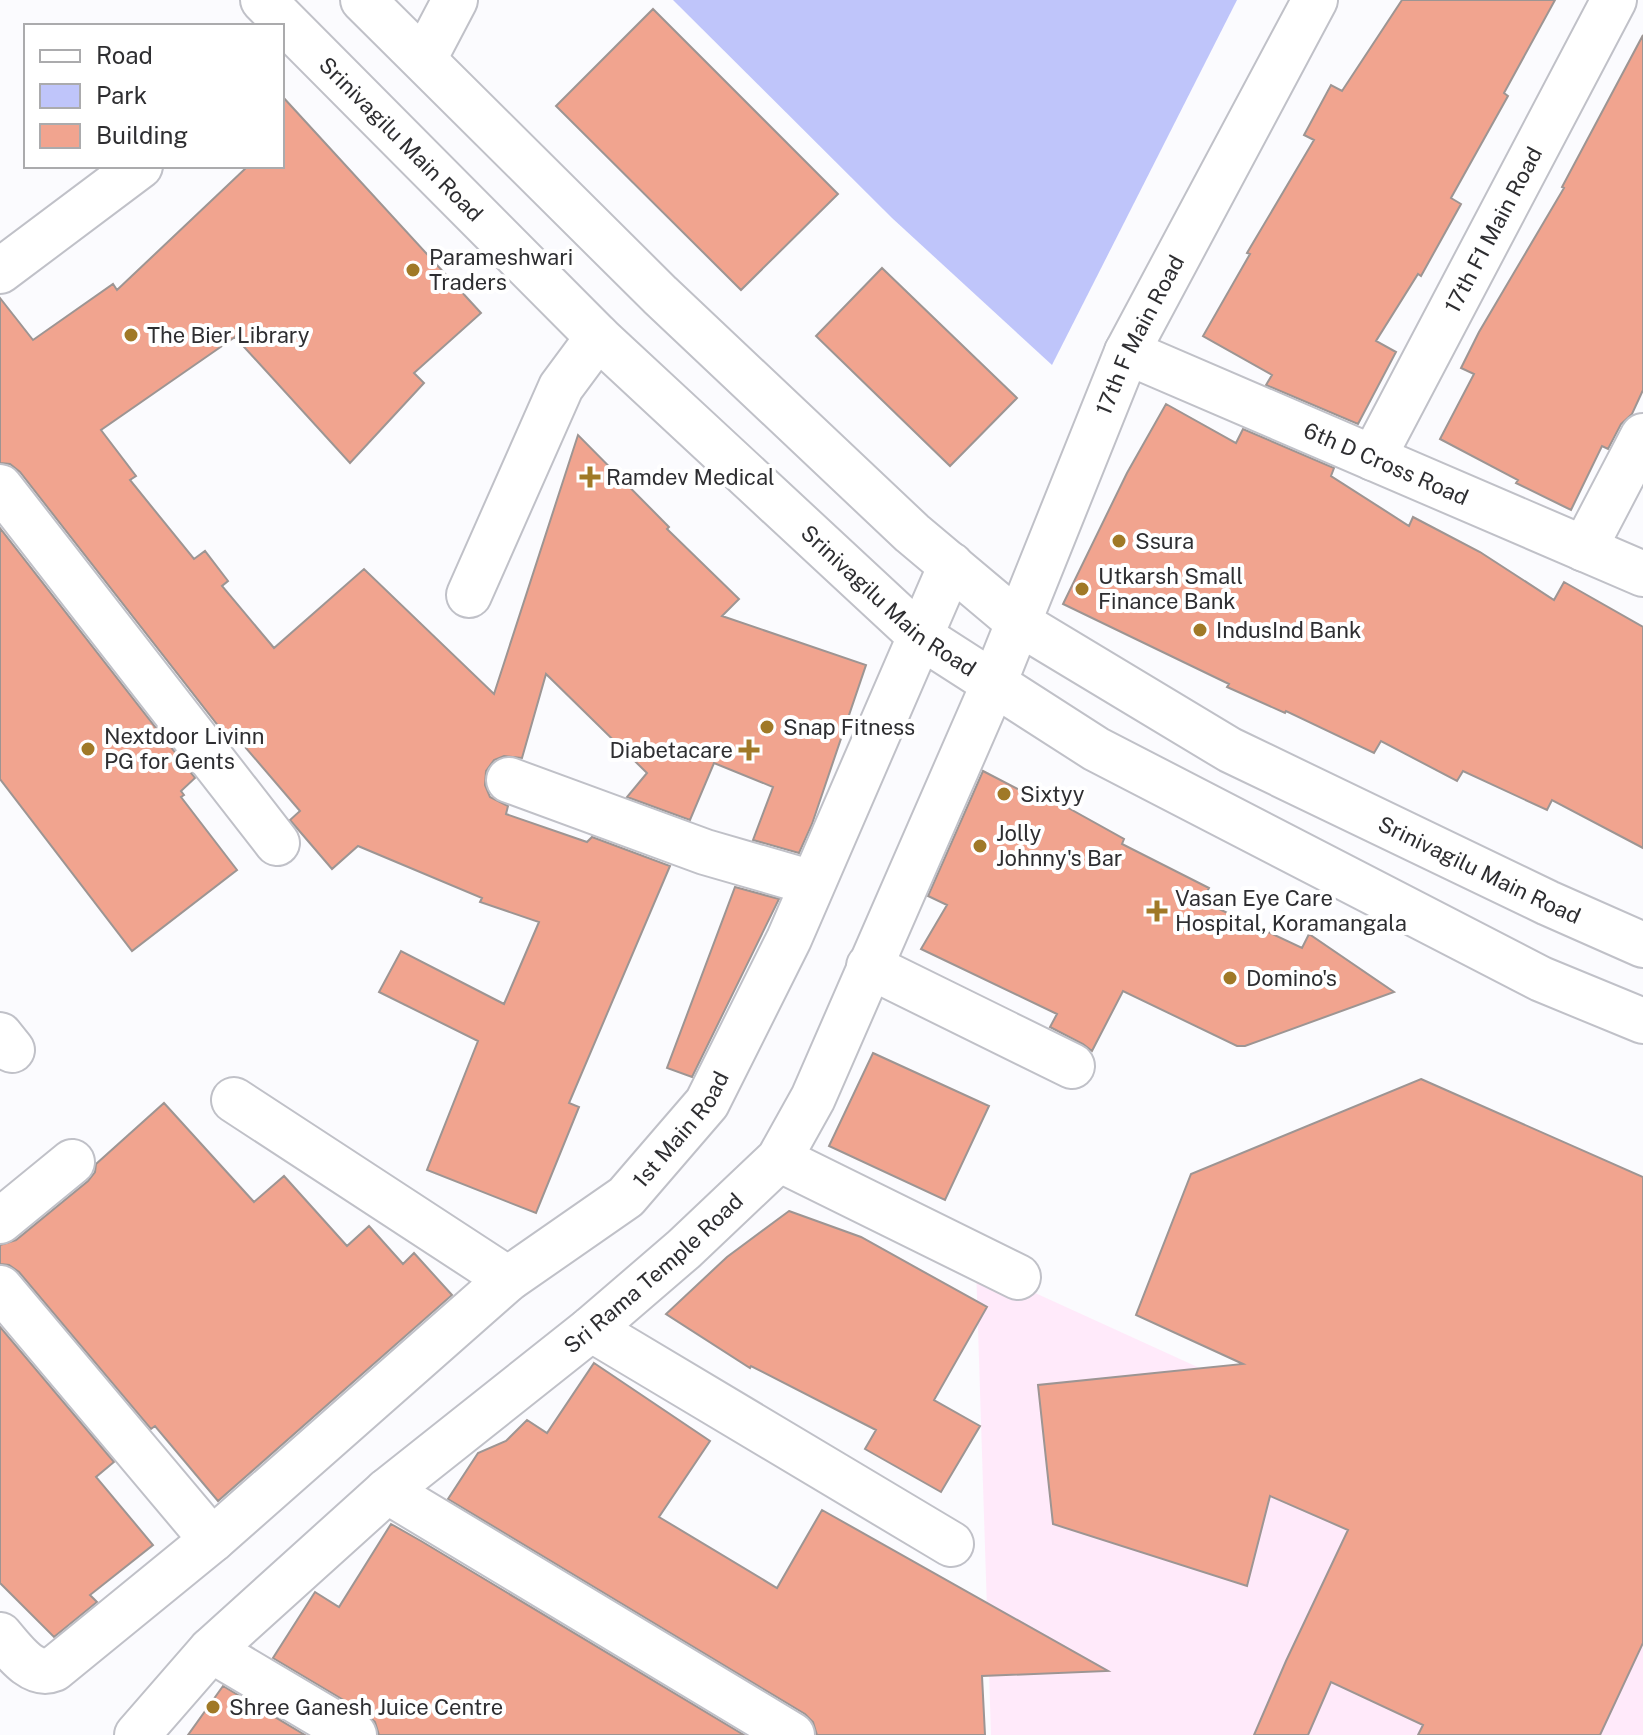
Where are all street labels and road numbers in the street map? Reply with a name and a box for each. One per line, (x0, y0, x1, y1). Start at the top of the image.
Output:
street label: Srinivagilu Main Road (314, 51, 488, 227)
street label: 17th F1 Main Road (1439, 142, 1547, 317)
street label: 17th F Main Road (1090, 251, 1189, 419)
street label: 6th D Cross Road (1300, 417, 1472, 510)
street label: Srinivagilu Main Road (796, 520, 981, 682)
street label: Srinivagilu Main Road (1374, 810, 1585, 929)
street label: 1st Main Road (627, 1067, 734, 1193)
street label: Sri Rama Temple Road (558, 1187, 748, 1359)

